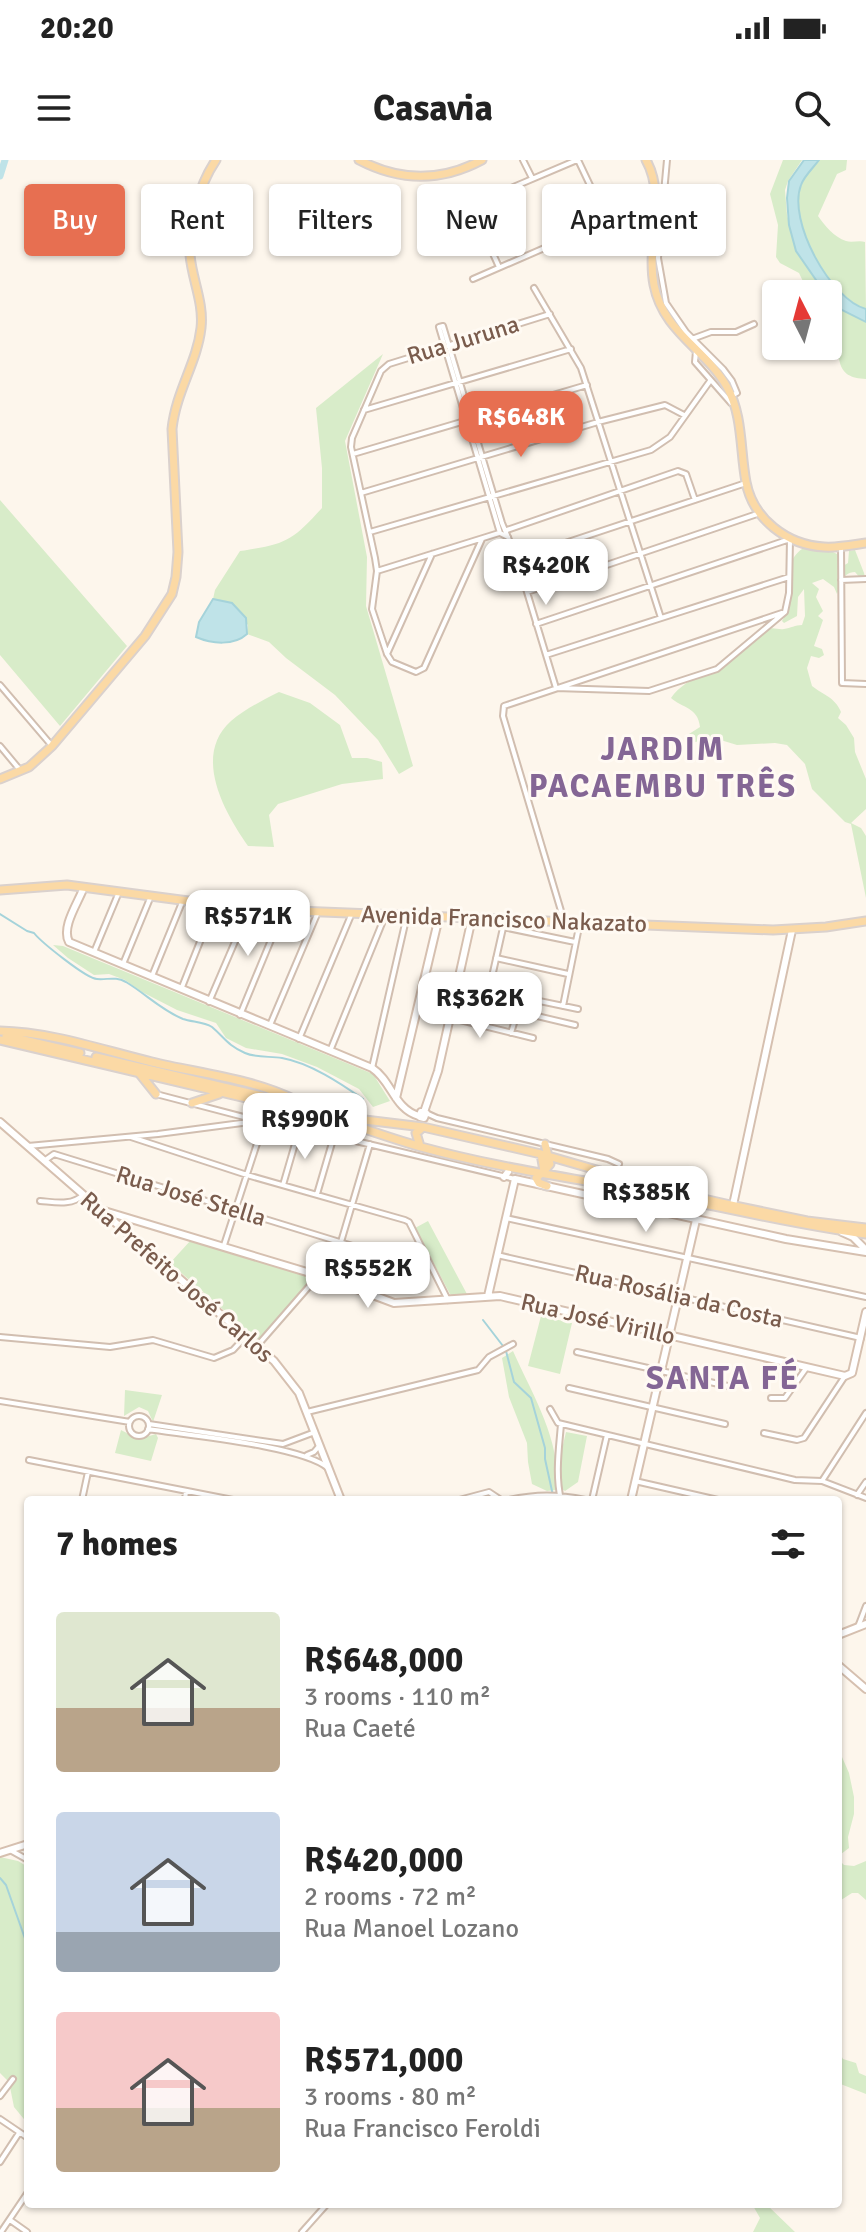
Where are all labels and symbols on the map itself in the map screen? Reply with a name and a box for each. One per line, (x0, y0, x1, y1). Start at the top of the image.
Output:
north arrow (762, 280, 842, 360)
street label: Rua Juruna (403, 309, 523, 371)
pin: R$648K (456, 391, 586, 459)
pin: R$420K (481, 539, 611, 607)
district label: JARDIM PACAEMBU TRÊS (529, 730, 797, 806)
pin: R$571K (183, 890, 313, 958)
street label: Avenida Francisco Nakazato (361, 899, 647, 939)
pin: R$362K (415, 972, 545, 1040)
pin: R$990K (240, 1093, 370, 1161)
street label: Rua José Stella (112, 1159, 270, 1233)
pin: R$385K (581, 1166, 711, 1234)
street label: Rua Prefeito José Carlos (74, 1185, 280, 1369)
pin: R$552K (303, 1242, 433, 1310)
street label: Rua Rosália da Costa (572, 1257, 786, 1335)
street label: Rua José Virillo (518, 1287, 678, 1351)
district label: SANTA FÉ (646, 1357, 800, 1398)

